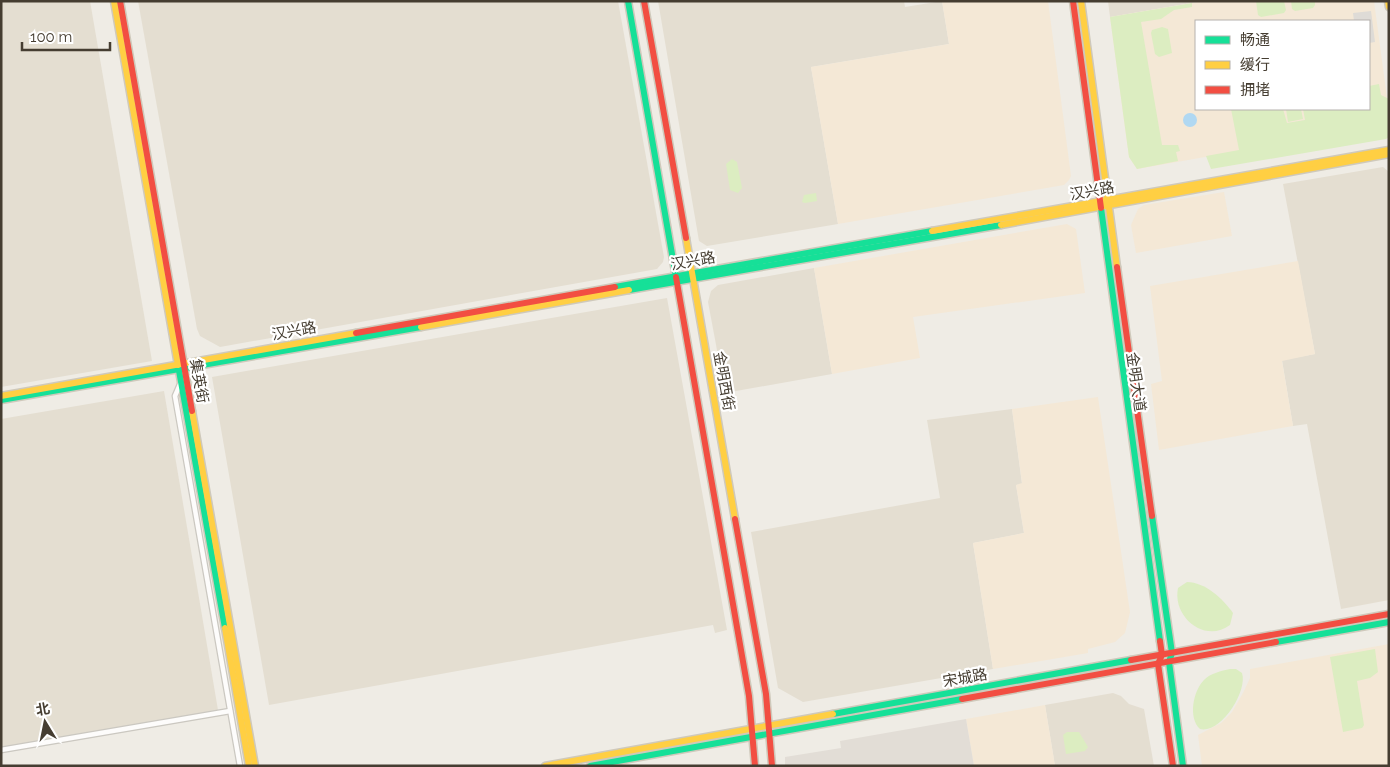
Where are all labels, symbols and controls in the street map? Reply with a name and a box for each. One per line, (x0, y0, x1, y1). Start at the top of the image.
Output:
scale bar (22, 20, 110, 52)
legend (1195, 20, 1370, 110)
text: 100 m (30, 28, 72, 46)
text: 畅通 (1240, 31, 1270, 49)
text: 缓行 (1240, 56, 1270, 74)
text: 拥堵 (1240, 81, 1270, 99)
street label: 汉兴路 (1068, 178, 1116, 204)
street label: 汉兴路 (669, 248, 717, 274)
street label: 汉兴路 (270, 318, 318, 344)
street label: 金明西街 (710, 350, 738, 412)
street label: 金明大道 (1123, 351, 1149, 413)
street label: 集英街 (186, 357, 212, 405)
street label: 宋城路 (941, 665, 989, 691)
north arrow (20, 697, 70, 747)
text: 北 (34, 700, 51, 718)

